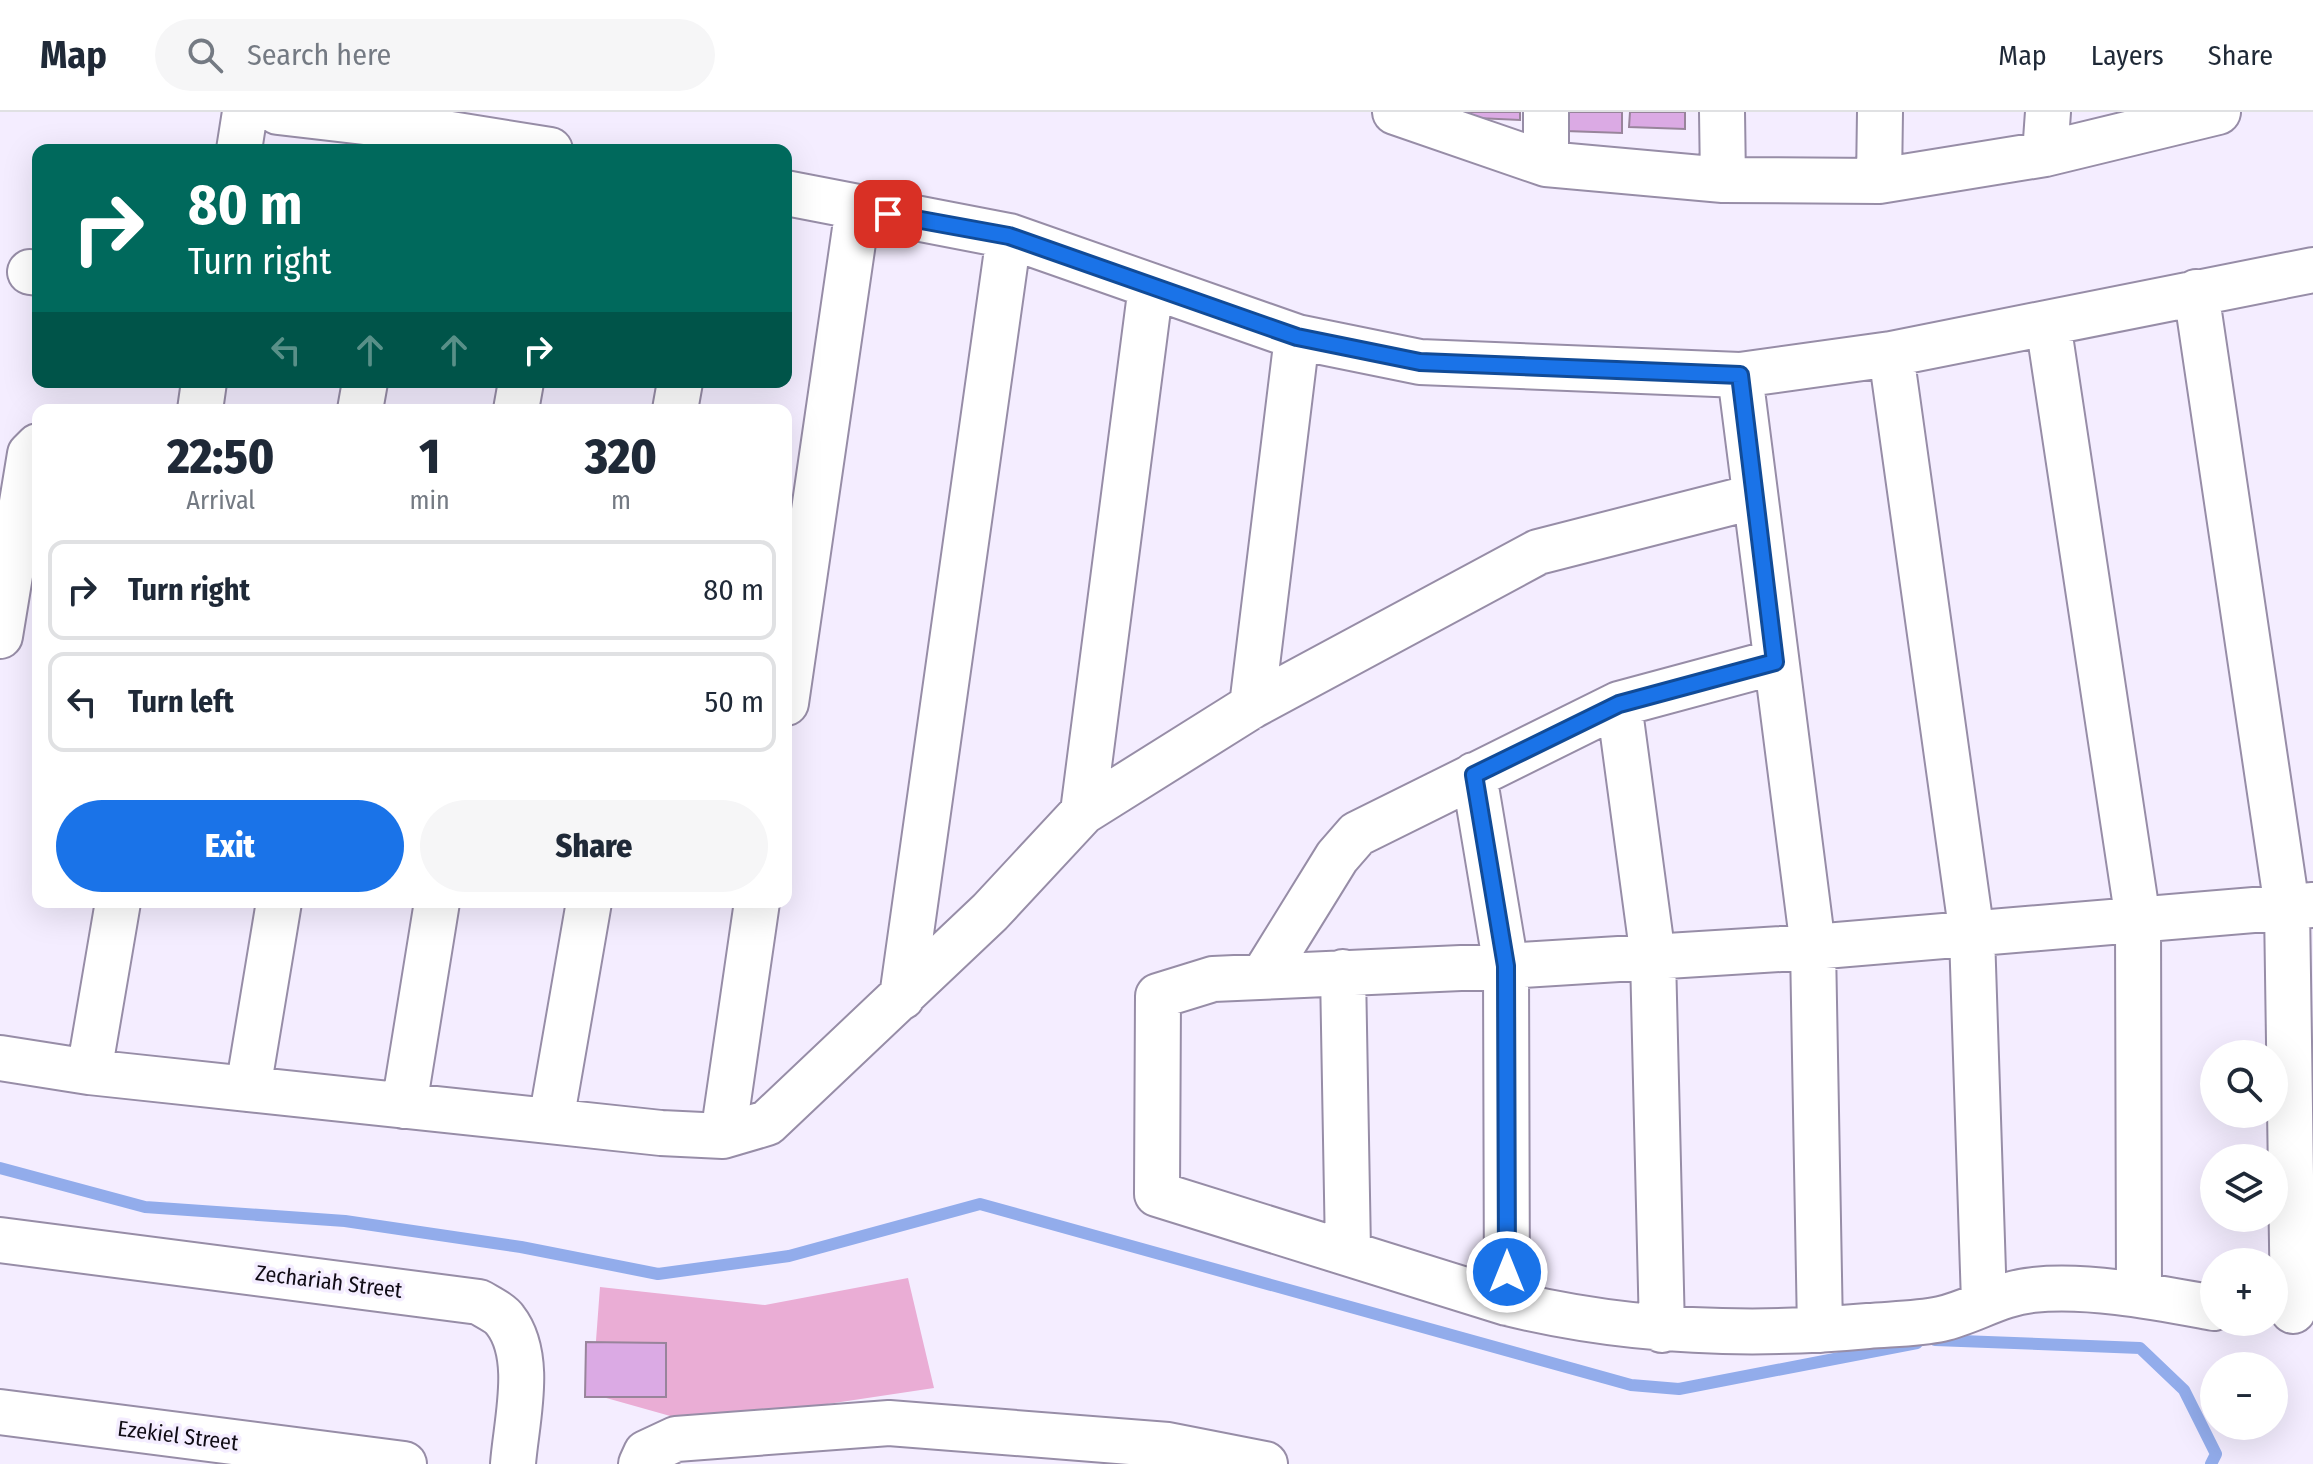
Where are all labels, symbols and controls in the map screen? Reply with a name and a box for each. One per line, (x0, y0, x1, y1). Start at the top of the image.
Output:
search box (155, 19, 715, 91)
text: Map (40, 32, 107, 78)
icon: search (183, 33, 227, 77)
text: Search here (247, 37, 391, 73)
text: Map (1998, 39, 2047, 72)
text: Layers (2091, 39, 2164, 72)
text: Share (2208, 39, 2273, 72)
text: 80 m (188, 172, 303, 239)
icon: right (56, 176, 160, 280)
pin (854, 180, 922, 248)
icon: arrive (866, 192, 910, 236)
text: Turn right (188, 240, 331, 284)
icon: left (264, 328, 308, 372)
icon: ahead (348, 328, 392, 372)
icon: ahead (432, 328, 476, 372)
icon: right (516, 328, 560, 372)
text: 22:50 (167, 428, 274, 486)
text: 1 (419, 428, 440, 486)
text: 320 (585, 428, 657, 486)
text: Arrival (186, 485, 255, 516)
text: min (410, 485, 450, 516)
text: m (611, 485, 631, 516)
icon: right (60, 568, 104, 612)
text: Turn right (128, 572, 250, 608)
text: 80 m (703, 572, 764, 608)
icon: left (60, 680, 104, 724)
text: Turn left (128, 684, 234, 720)
text: 50 m (704, 684, 764, 720)
button: Exit (56, 800, 404, 892)
button: Share (420, 800, 768, 892)
map controls (2200, 1040, 2288, 1440)
button: search (2200, 1040, 2288, 1128)
button: layers (2200, 1144, 2288, 1232)
position arrow (1465, 1230, 1549, 1314)
button: + (2200, 1248, 2288, 1336)
street label: Zechariah Street (254, 1259, 405, 1304)
button: − (2200, 1352, 2288, 1440)
street label: Ezekiel Street (116, 1415, 241, 1456)

